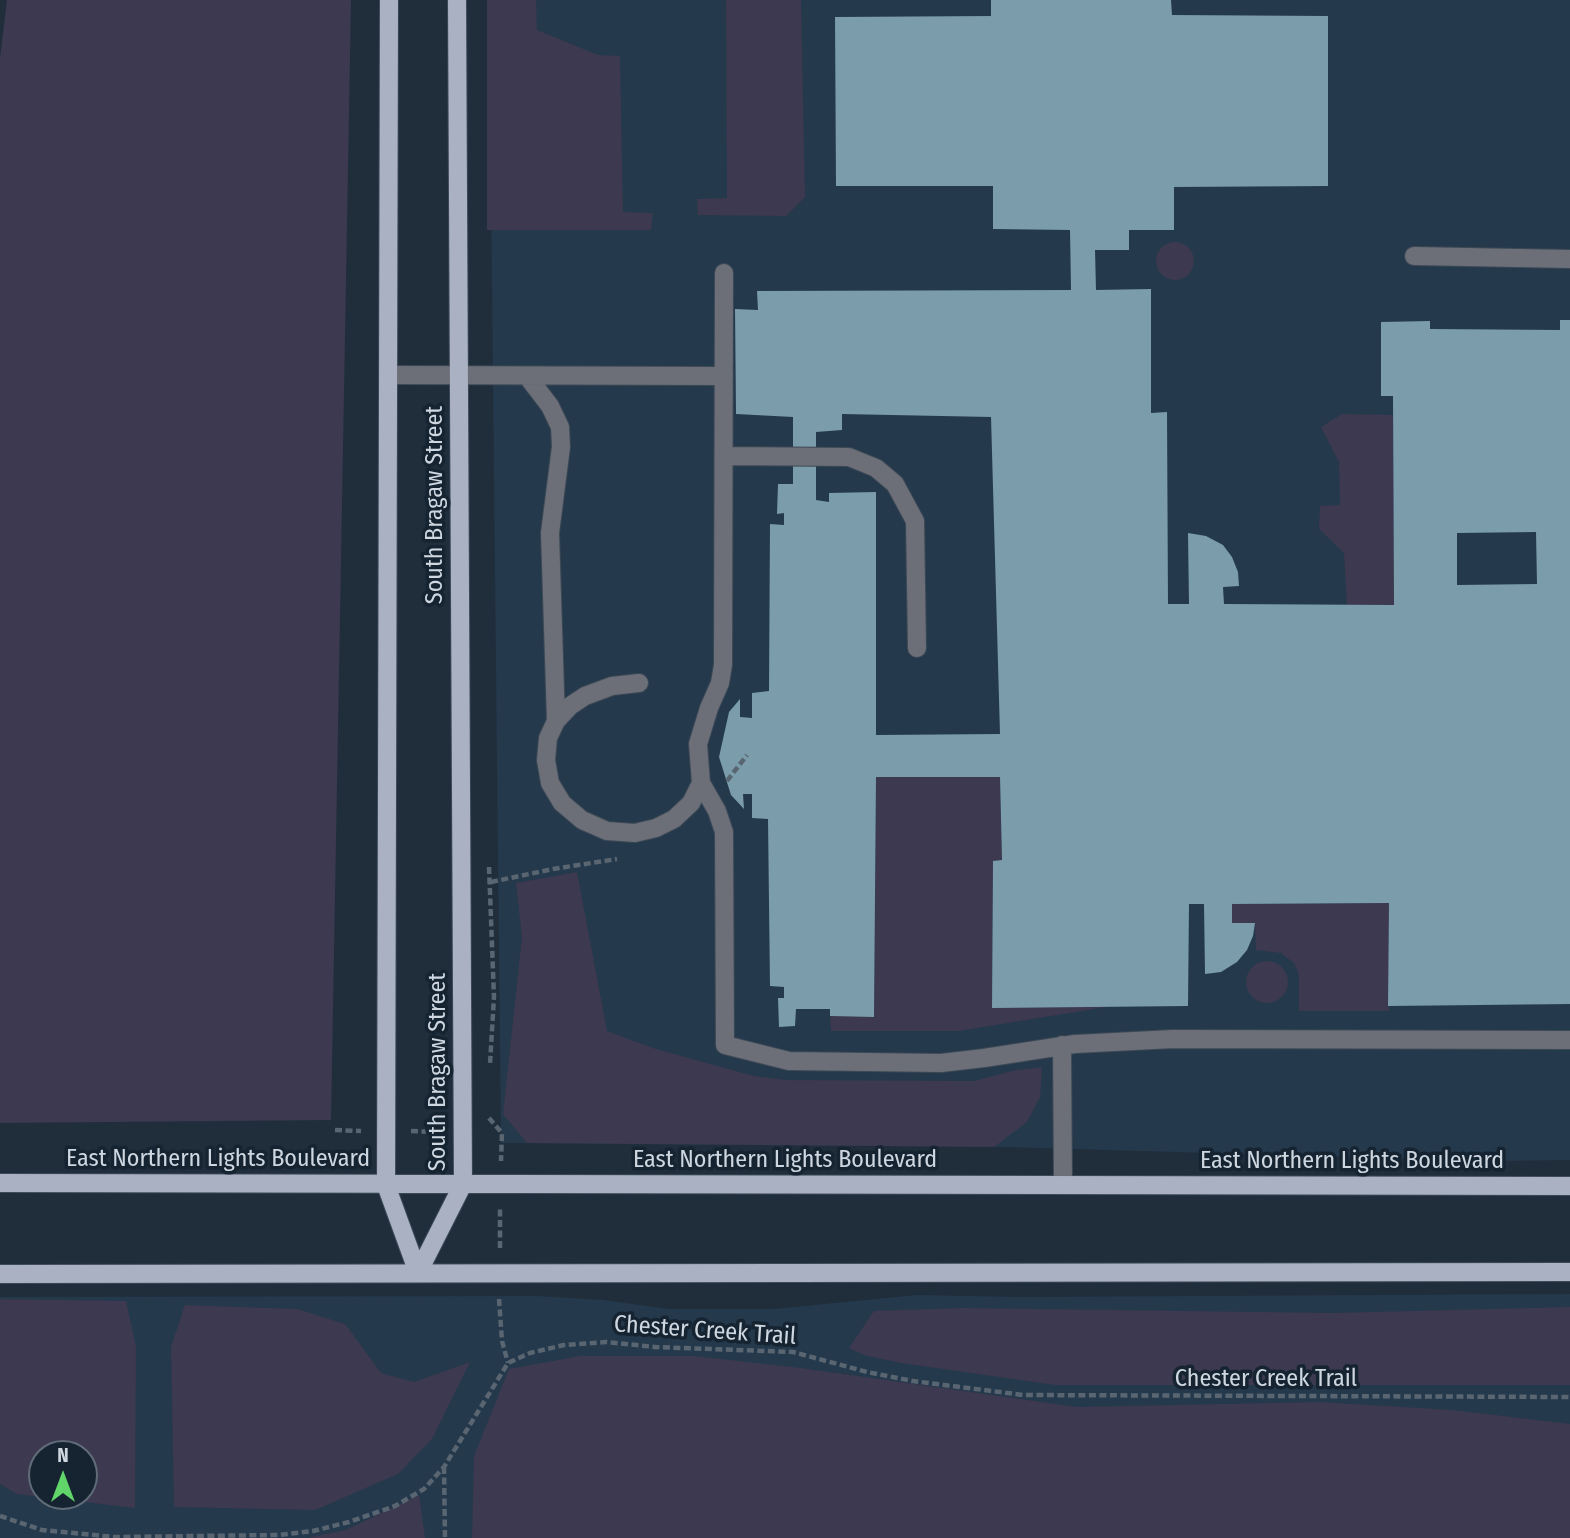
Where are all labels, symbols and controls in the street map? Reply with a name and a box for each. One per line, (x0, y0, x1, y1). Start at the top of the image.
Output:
street label: South Bragaw Street (421, 406, 449, 604)
street label: South Bragaw Street (424, 973, 452, 1171)
street label: East Northern Lights Boulevard (66, 1145, 370, 1173)
street label: East Northern Lights Boulevard (633, 1146, 937, 1174)
street label: East Northern Lights Boulevard (1200, 1147, 1504, 1175)
street label: Chester Creek Trail (613, 1310, 797, 1352)
street label: Chester Creek Trail (1175, 1365, 1357, 1393)
north arrow (28, 1440, 98, 1510)
text: N (57, 1444, 69, 1467)

